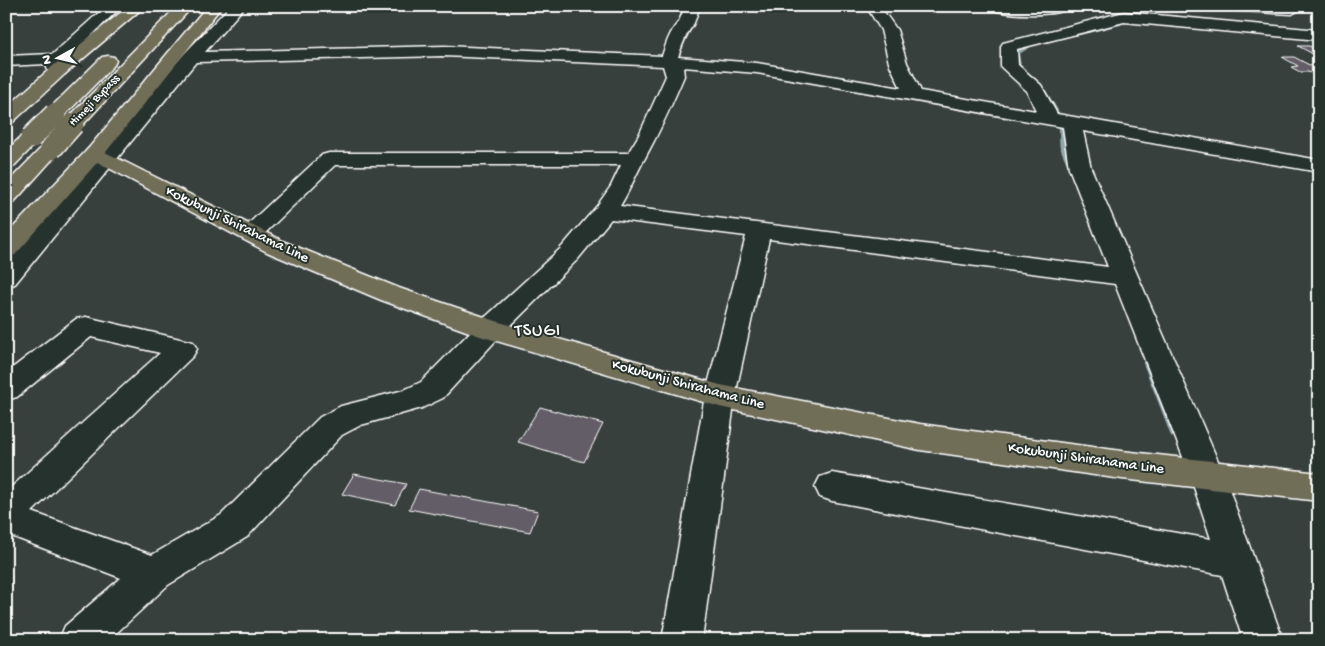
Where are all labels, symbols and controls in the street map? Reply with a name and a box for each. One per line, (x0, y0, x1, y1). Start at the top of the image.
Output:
north arrow (32, 32, 82, 82)
text: N (39, 54, 57, 65)
street label: Himeji Bypass (67, 72, 124, 130)
street label: Kokubunji Shirahama Line (162, 182, 312, 268)
district label: TSUGI (514, 321, 561, 342)
street label: Kokubunji Shirahama Line (610, 356, 767, 414)
street label: Kokubunji Shirahama Line (1007, 439, 1165, 479)

